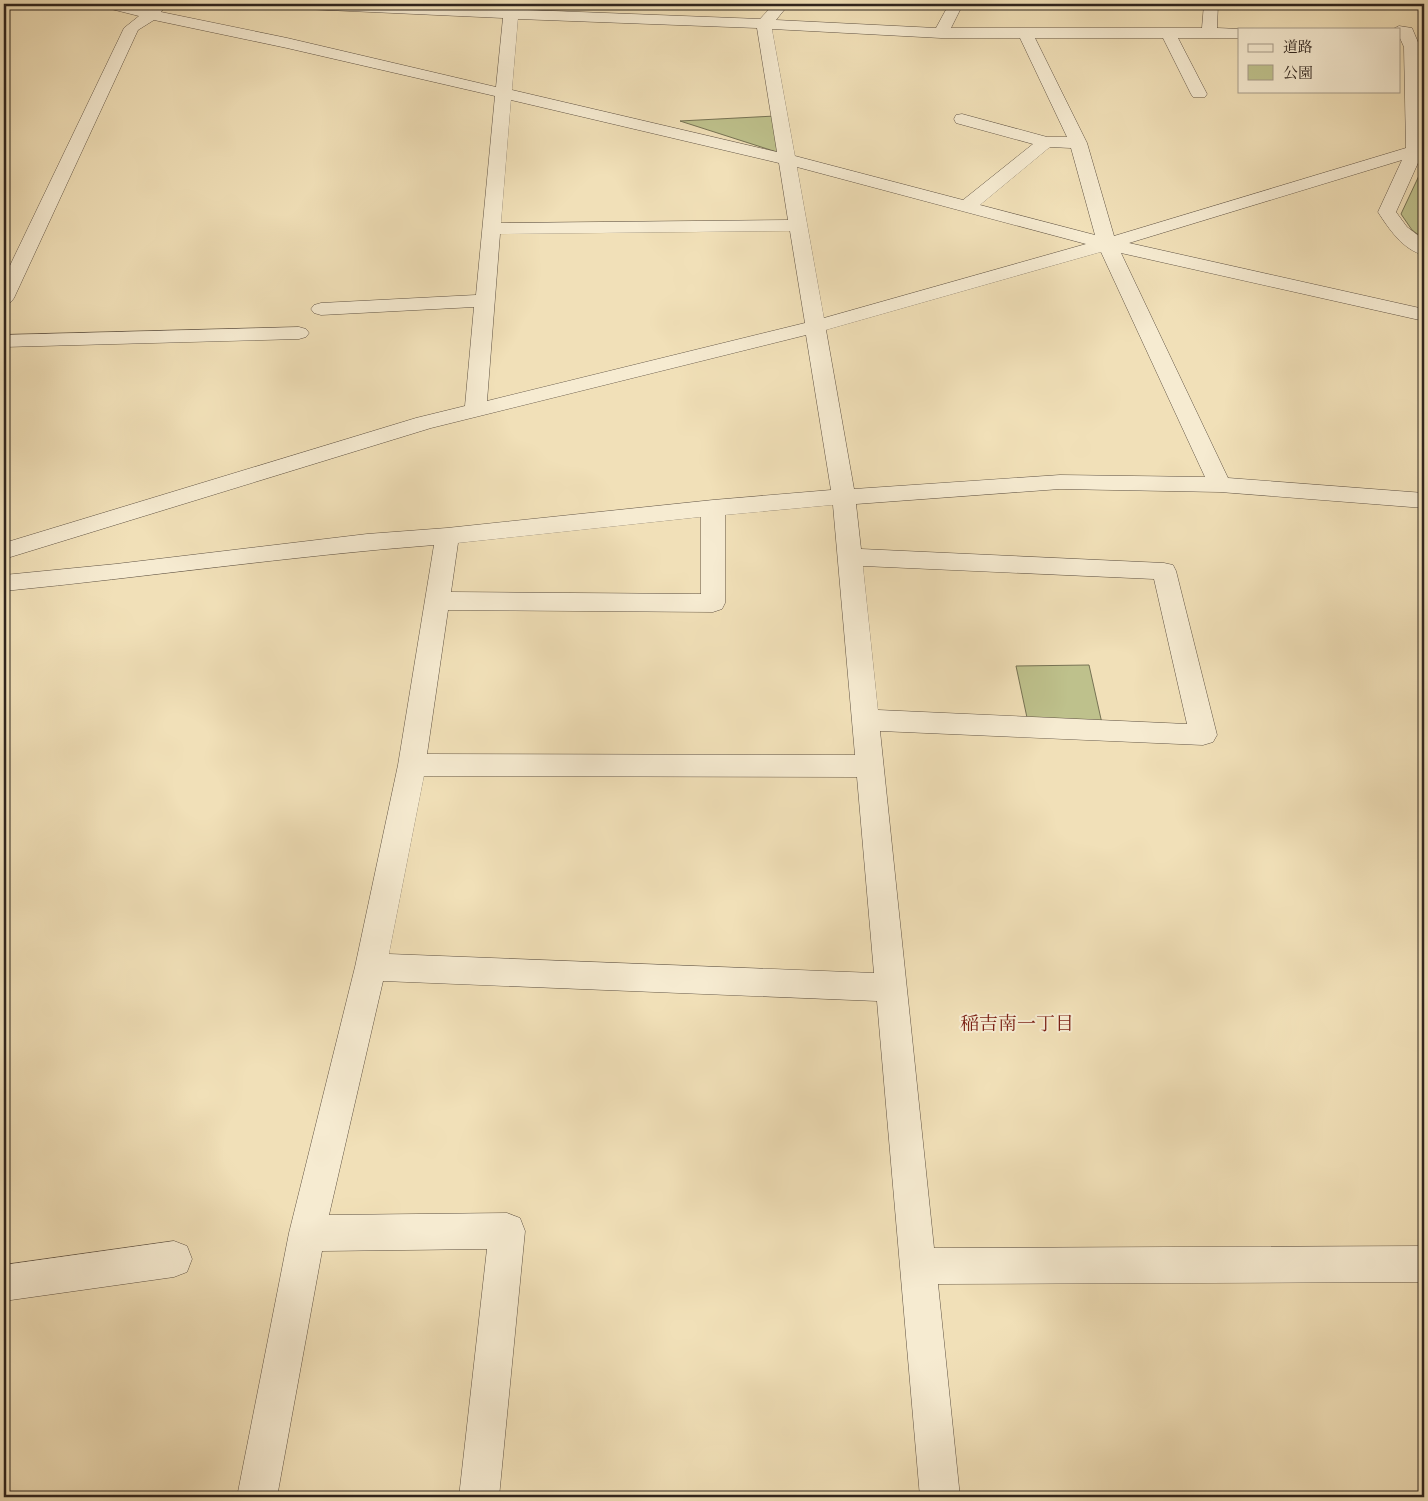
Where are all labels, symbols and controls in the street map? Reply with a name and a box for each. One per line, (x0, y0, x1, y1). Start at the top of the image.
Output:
legend (1238, 28, 1400, 92)
text: 道路 (1283, 38, 1313, 57)
text: 公園 (1283, 64, 1313, 83)
district label: 稲吉南一丁目 (960, 1013, 1074, 1037)

